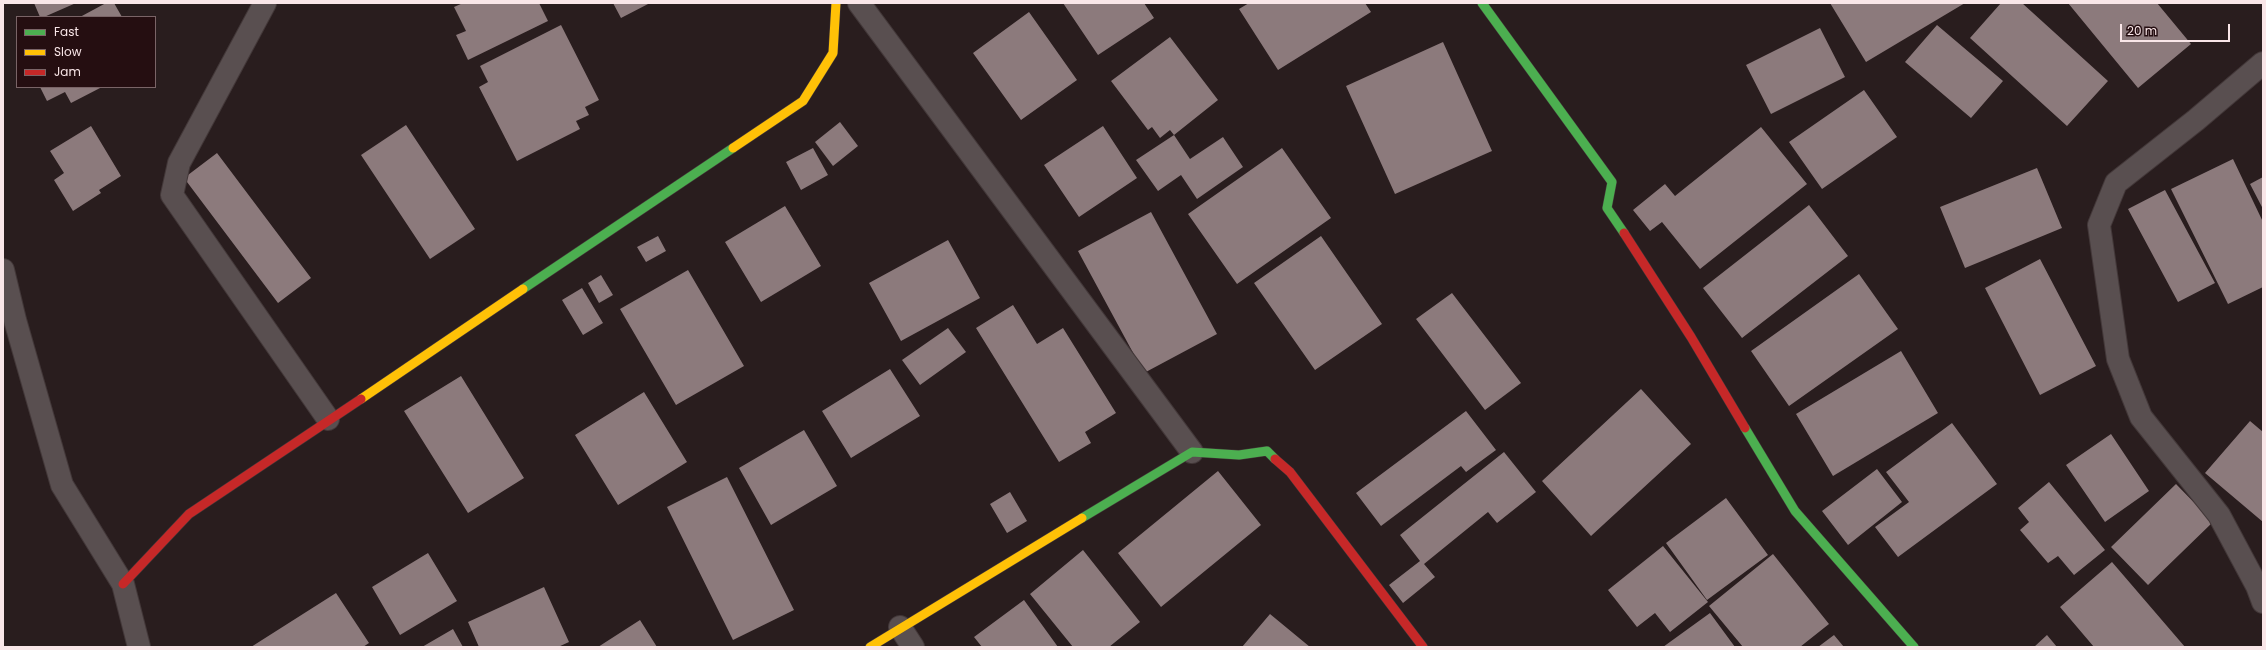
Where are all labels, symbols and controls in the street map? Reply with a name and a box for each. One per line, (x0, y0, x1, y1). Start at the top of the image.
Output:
legend (16, 16, 156, 88)
scale bar (2122, 16, 2232, 42)
text: 20 m (2127, 22, 2157, 39)
text: Fast (54, 23, 79, 40)
text: Slow (54, 43, 82, 60)
text: Jam (54, 63, 81, 80)

